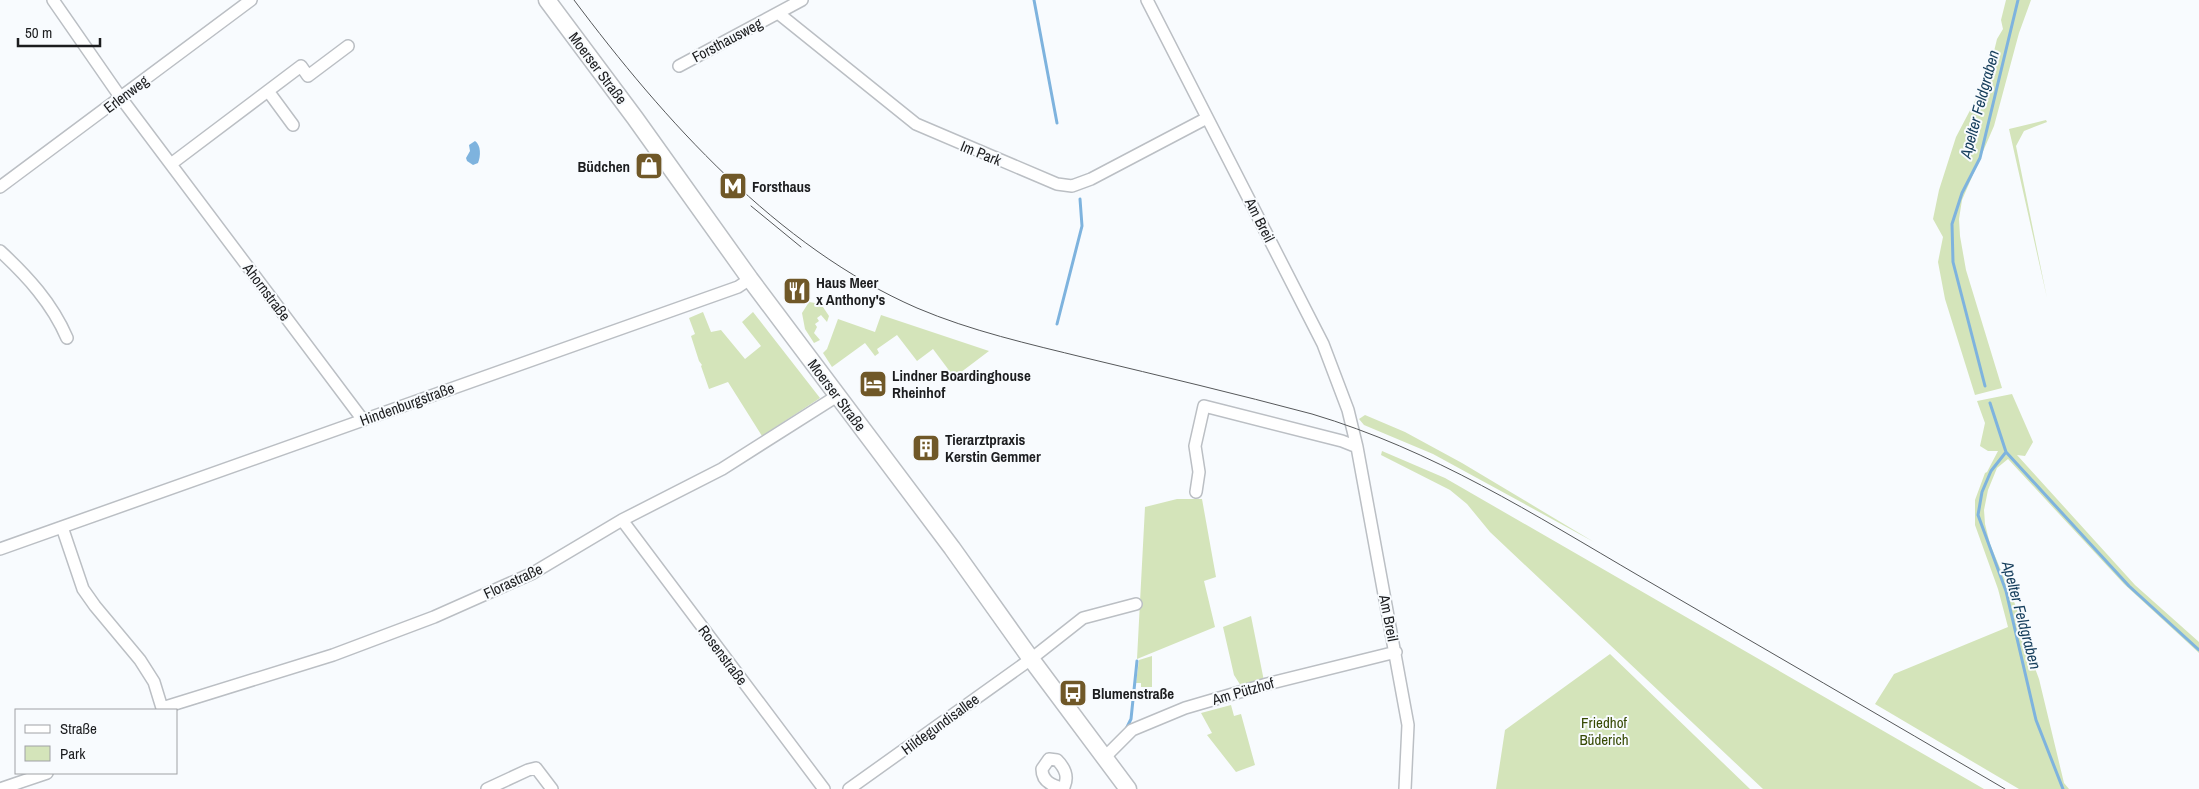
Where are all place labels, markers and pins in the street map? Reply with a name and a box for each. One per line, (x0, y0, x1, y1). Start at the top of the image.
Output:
shop icon: Büdchen (634, 151, 664, 181)
place label: Büdchen (577, 156, 630, 177)
metro station icon: Forsthaus (718, 171, 748, 201)
place label: Forsthaus (752, 176, 811, 197)
place label: Haus Meer x Anthony's (816, 272, 886, 310)
restaurant icon: Haus Meer x Anthony's (782, 276, 812, 306)
place label: Lindner Boardinghouse Rheinhof (892, 365, 1031, 403)
hotel icon: Lindner Boardinghouse Rheinhof (858, 369, 888, 399)
place label: Tierarztpraxis Kerstin Gemmer (945, 429, 1041, 467)
building icon: Tierarztpraxis Kerstin Gemmer (911, 433, 941, 463)
bus stop icon: Blumenstraße (1058, 678, 1088, 708)
place label: Blumenstraße (1092, 683, 1174, 704)

